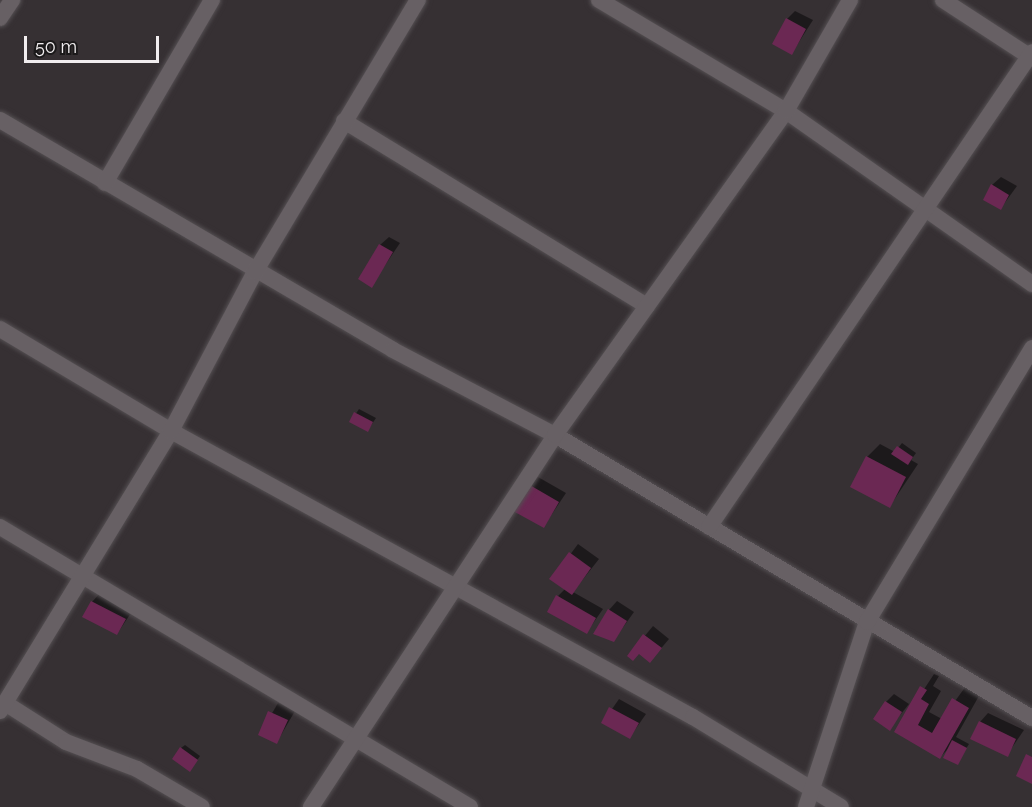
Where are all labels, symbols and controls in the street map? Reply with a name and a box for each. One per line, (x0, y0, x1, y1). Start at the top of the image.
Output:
scale bar (27, 24, 162, 62)
text: 50 m (35, 36, 77, 57)

